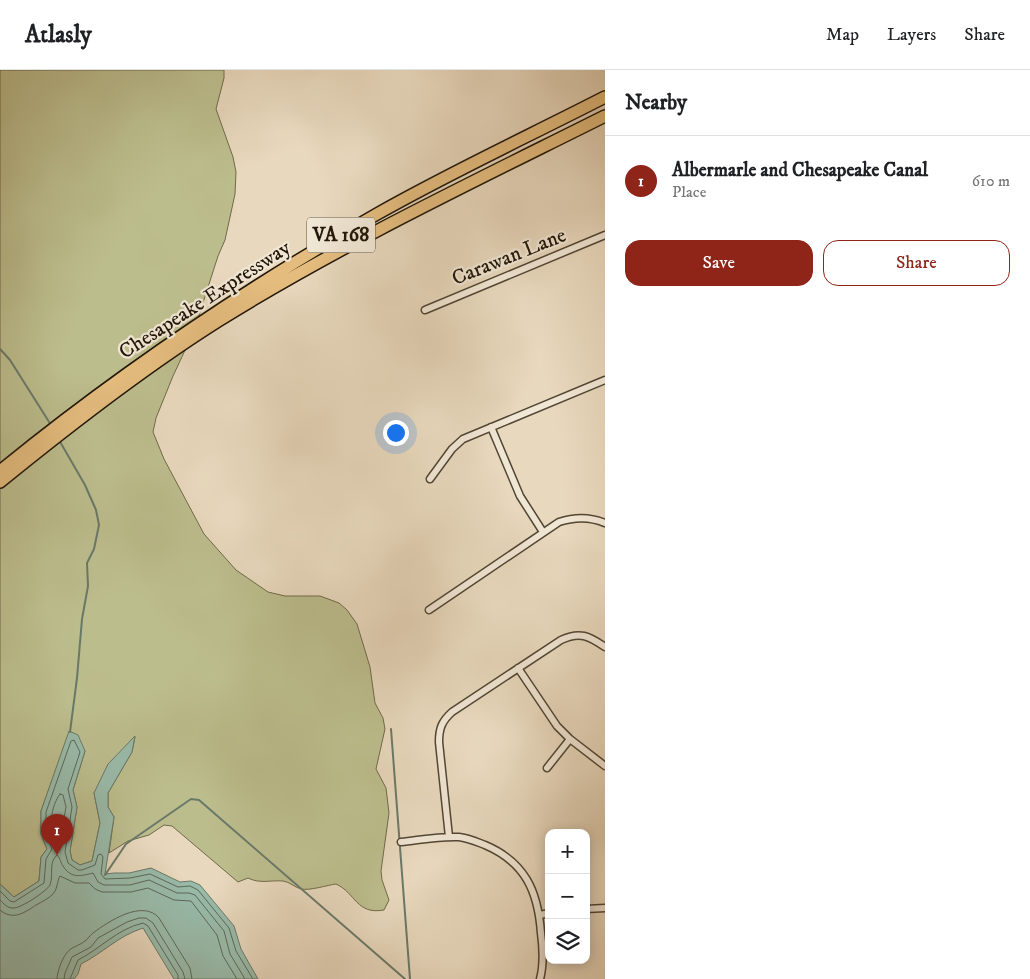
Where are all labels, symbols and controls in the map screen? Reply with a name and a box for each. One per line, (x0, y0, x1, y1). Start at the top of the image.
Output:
text: Atlasly (25, 20, 92, 50)
text: Map (826, 24, 859, 46)
text: Layers (887, 24, 936, 46)
text: Share (964, 24, 1005, 46)
text: Nearby (625, 90, 687, 116)
text: Albermarle and Chesapeake Canal (672, 159, 928, 182)
text: 1 (638, 171, 644, 191)
text: 610 m (972, 171, 1010, 191)
text: Place (672, 182, 706, 202)
road number: VA 168 (307, 218, 375, 252)
street label: Carawan Lane (448, 222, 570, 292)
street label: Chesapeake Expressway (114, 234, 297, 365)
button: Save (625, 240, 813, 286)
button: Share (823, 240, 1010, 286)
your location (383, 420, 409, 446)
pin: 1 (41, 814, 73, 855)
map controls (545, 829, 590, 964)
button: + (545, 829, 590, 874)
button: − (545, 874, 590, 919)
button: layers (545, 919, 590, 964)

